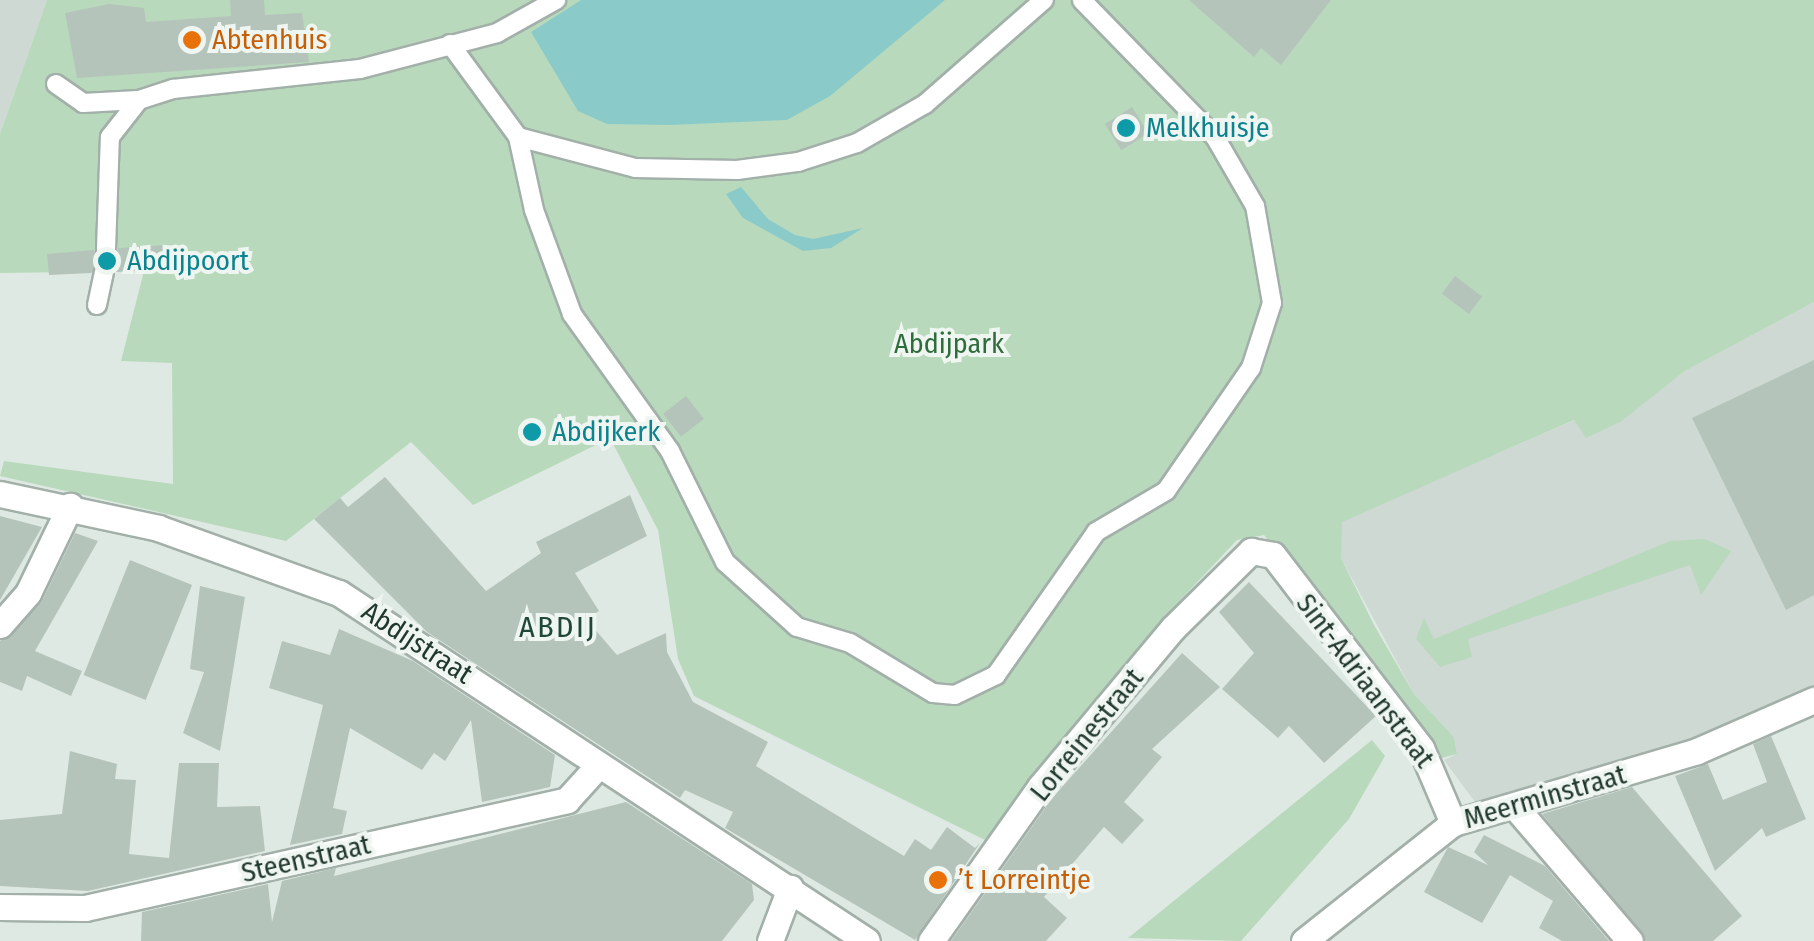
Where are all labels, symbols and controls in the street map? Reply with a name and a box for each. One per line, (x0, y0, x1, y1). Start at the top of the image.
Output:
place label: Abtenhuis (212, 23, 327, 57)
marker: Abtenhuis (181, 29, 203, 51)
place label: Melkhuisje (1146, 111, 1269, 145)
marker: Melkhuisje (1115, 117, 1137, 139)
place label: Abdijpoort (127, 244, 249, 278)
marker: Abdijpoort (96, 250, 118, 272)
park label: Abdijpark (894, 327, 1004, 361)
place label: Abdijkerk (552, 415, 660, 449)
marker: Abdijkerk (521, 421, 543, 443)
street label: Sint-Adriaanstraat (1289, 587, 1441, 775)
street label: Abdijstraat (355, 595, 479, 691)
district label: ABDIJ (519, 609, 597, 645)
street label: Lorreinestraat (1023, 662, 1151, 808)
street label: Meerminstraat (1460, 758, 1630, 836)
street label: Steenstraat (238, 828, 374, 890)
place label: ’t Lorreintje (958, 863, 1091, 897)
marker: ’t Lorreintje (927, 869, 949, 891)

